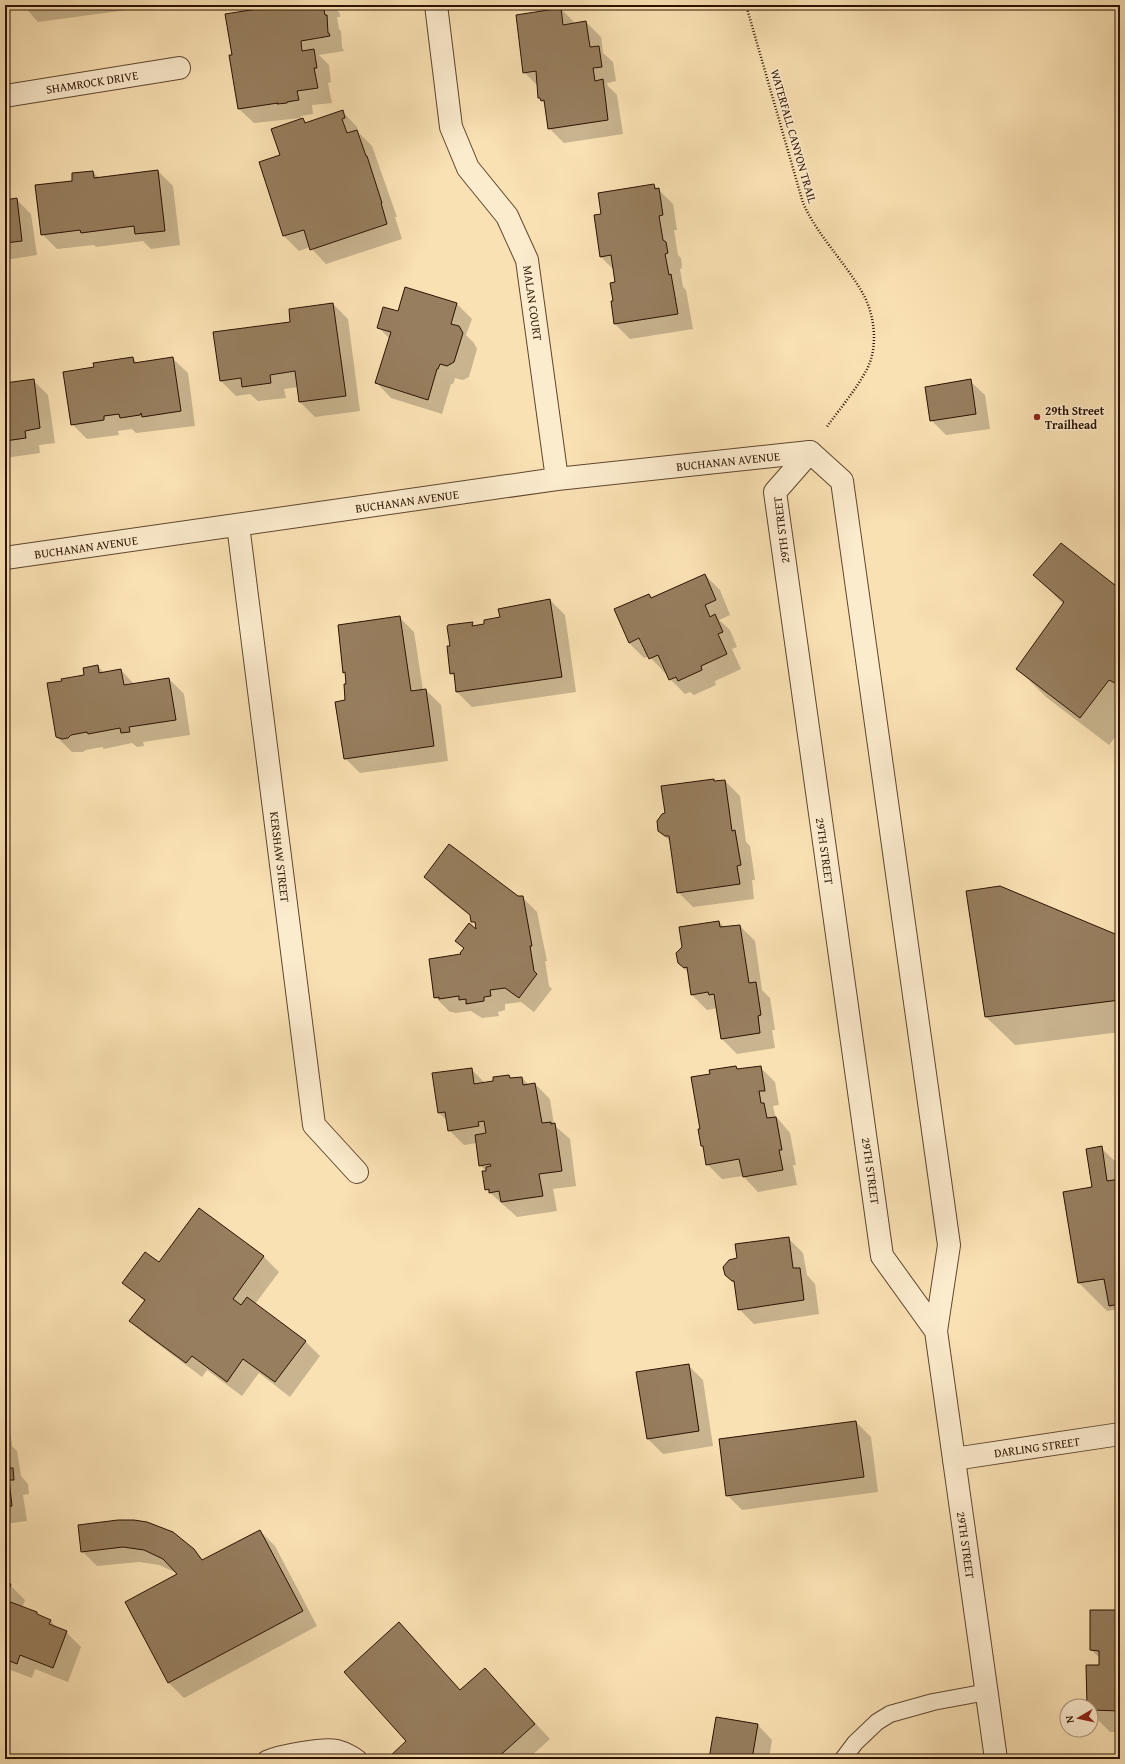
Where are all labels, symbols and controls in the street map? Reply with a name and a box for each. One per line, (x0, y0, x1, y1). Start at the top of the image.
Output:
street label: SHAMROCK DRIVE (45, 66, 139, 98)
street label: WATERFALL CANYON TRAIL (767, 67, 821, 205)
street label: MALAN COURT (519, 264, 547, 342)
place label: 29th Street Trailhead (1045, 402, 1105, 433)
marker: 29th Street Trailhead (1032, 412, 1042, 422)
street label: BUCHANAN AVENUE (675, 447, 781, 475)
street label: BUCHANAN AVENUE (354, 485, 460, 517)
street label: 29TH STREET (768, 495, 794, 564)
street label: BUCHANAN AVENUE (33, 531, 139, 563)
street label: KERSHAW STREET (266, 810, 294, 904)
street label: 29TH STREET (812, 817, 838, 886)
street label: 29TH STREET (858, 1137, 884, 1206)
street label: DARLING STREET (993, 1433, 1081, 1461)
street label: 29TH STREET (953, 1511, 979, 1580)
north arrow (1059, 1698, 1099, 1738)
text: N (1061, 1714, 1078, 1724)

